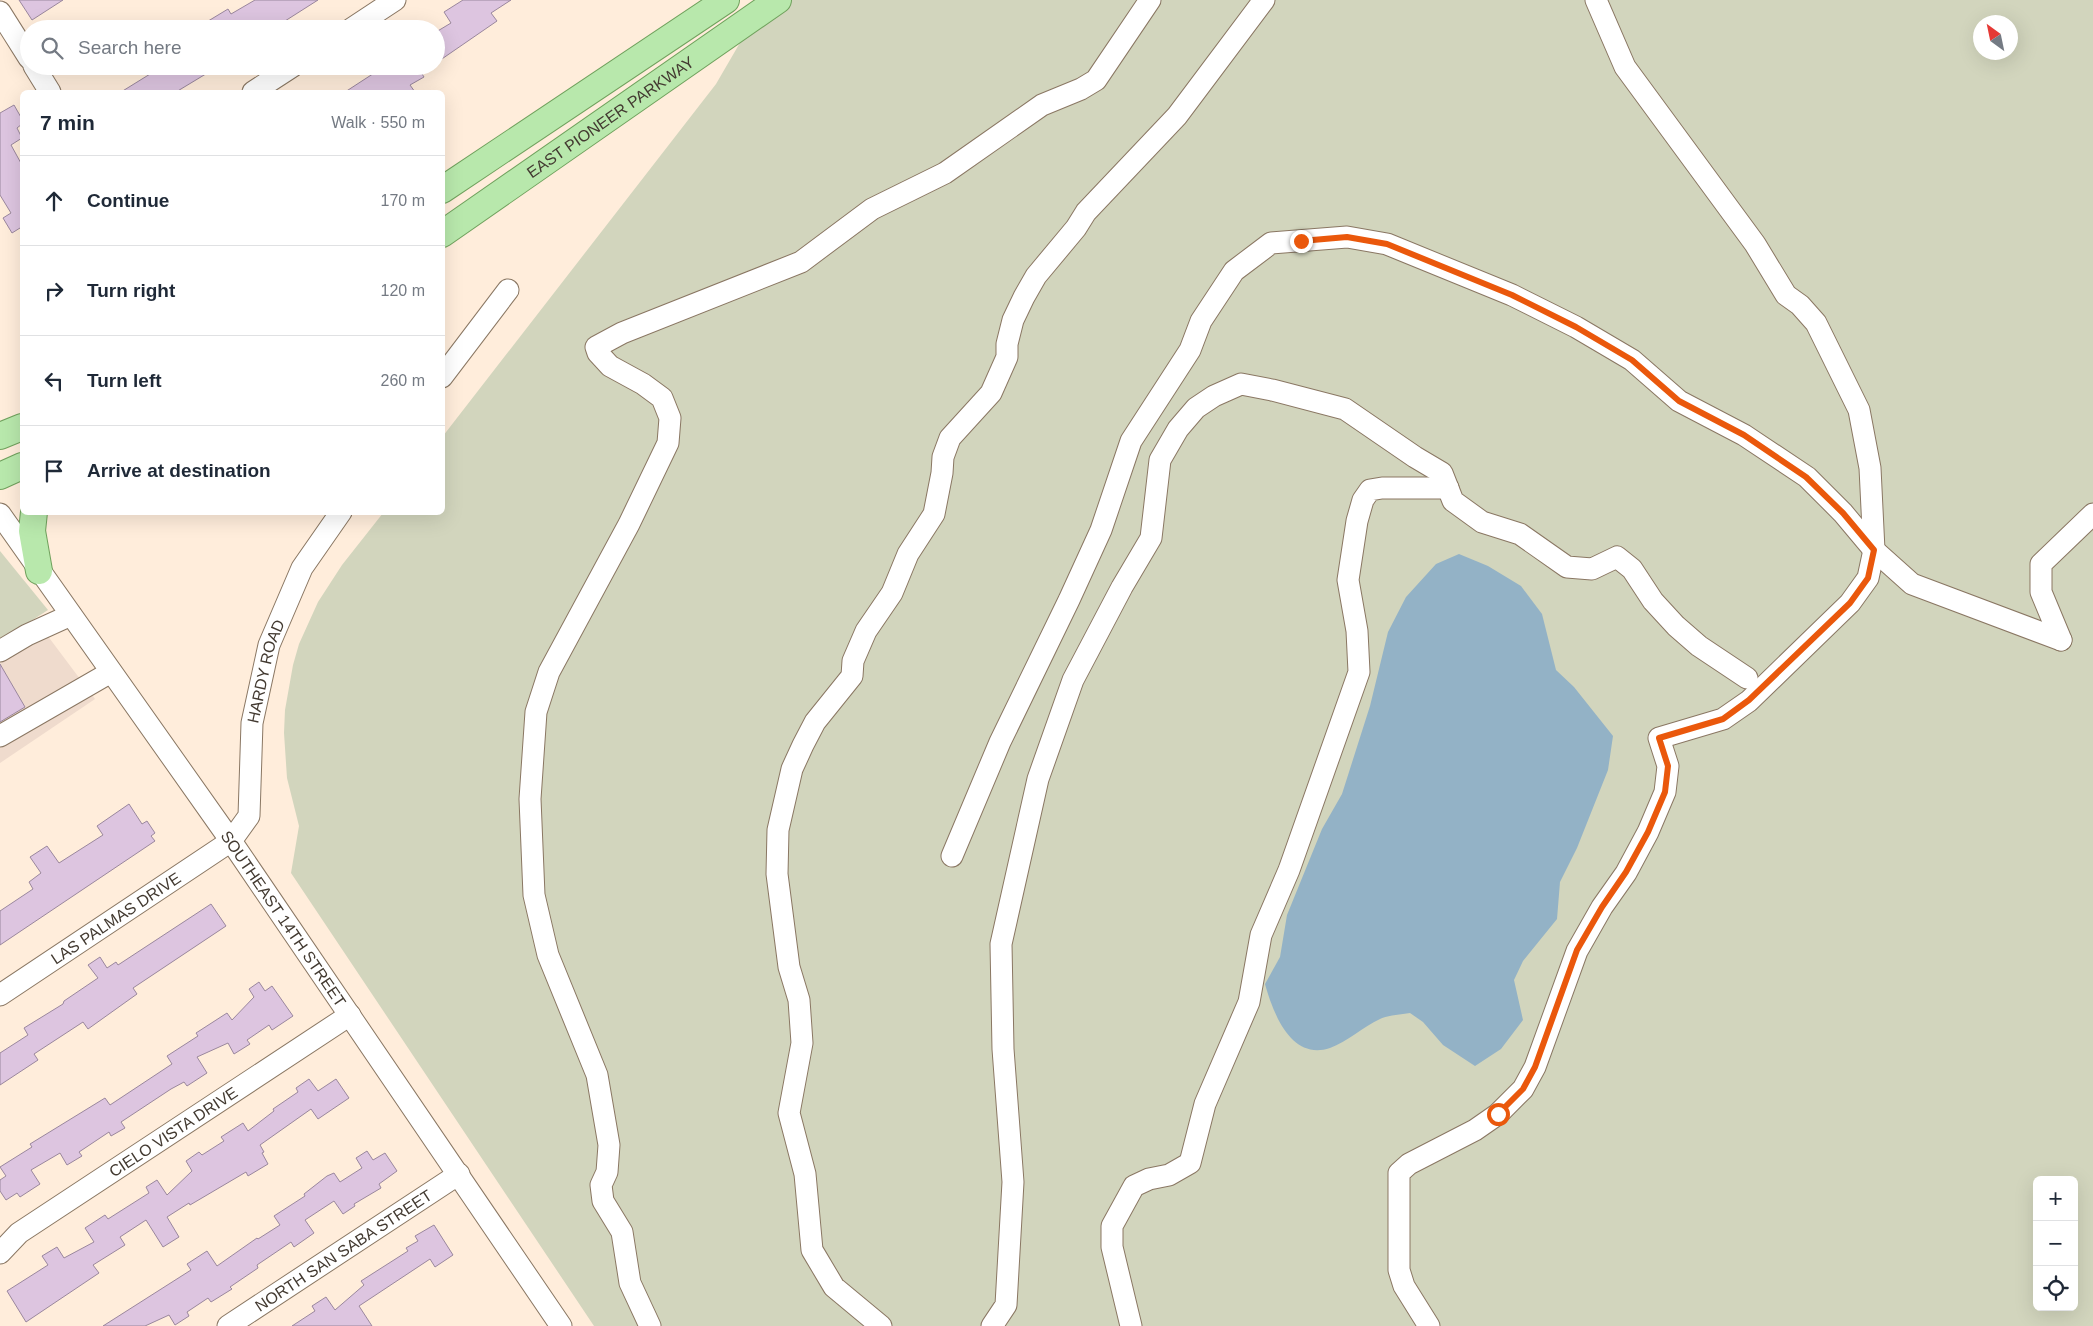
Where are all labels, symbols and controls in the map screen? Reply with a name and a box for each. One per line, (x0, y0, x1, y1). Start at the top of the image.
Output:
north arrow (1973, 15, 2018, 60)
search box (20, 20, 445, 75)
icon: search (38, 34, 66, 62)
text: Search here (78, 37, 182, 58)
street label: EAST PIONEER PARKWAY (524, 53, 697, 181)
text: 7 min (40, 111, 95, 134)
text: Walk · 550 m (331, 114, 425, 131)
icon: ahead (40, 187, 68, 215)
text: Continue (87, 190, 169, 211)
text: 170 m (381, 192, 425, 209)
route end (1290, 230, 1313, 253)
icon: right (40, 277, 68, 305)
text: Turn right (87, 280, 175, 301)
text: 120 m (381, 282, 425, 299)
icon: left (40, 367, 68, 395)
text: Turn left (87, 370, 162, 391)
text: 260 m (381, 372, 425, 389)
icon: arrive (40, 457, 68, 485)
text: Arrive at destination (87, 460, 271, 481)
street label: HARDY ROAD (244, 617, 287, 725)
street label: SOUTHEAST 14TH STREET (218, 827, 350, 1010)
street label: LAS PALMAS DRIVE (48, 869, 184, 967)
street label: CIELO VISTA DRIVE (106, 1083, 240, 1180)
route start (1487, 1103, 1510, 1126)
map controls (2033, 1176, 2078, 1311)
button: + (2033, 1176, 2078, 1221)
street label: NORTH SAN SABA STREET (252, 1186, 435, 1314)
button: − (2033, 1221, 2078, 1266)
button: locate (2033, 1266, 2078, 1311)

